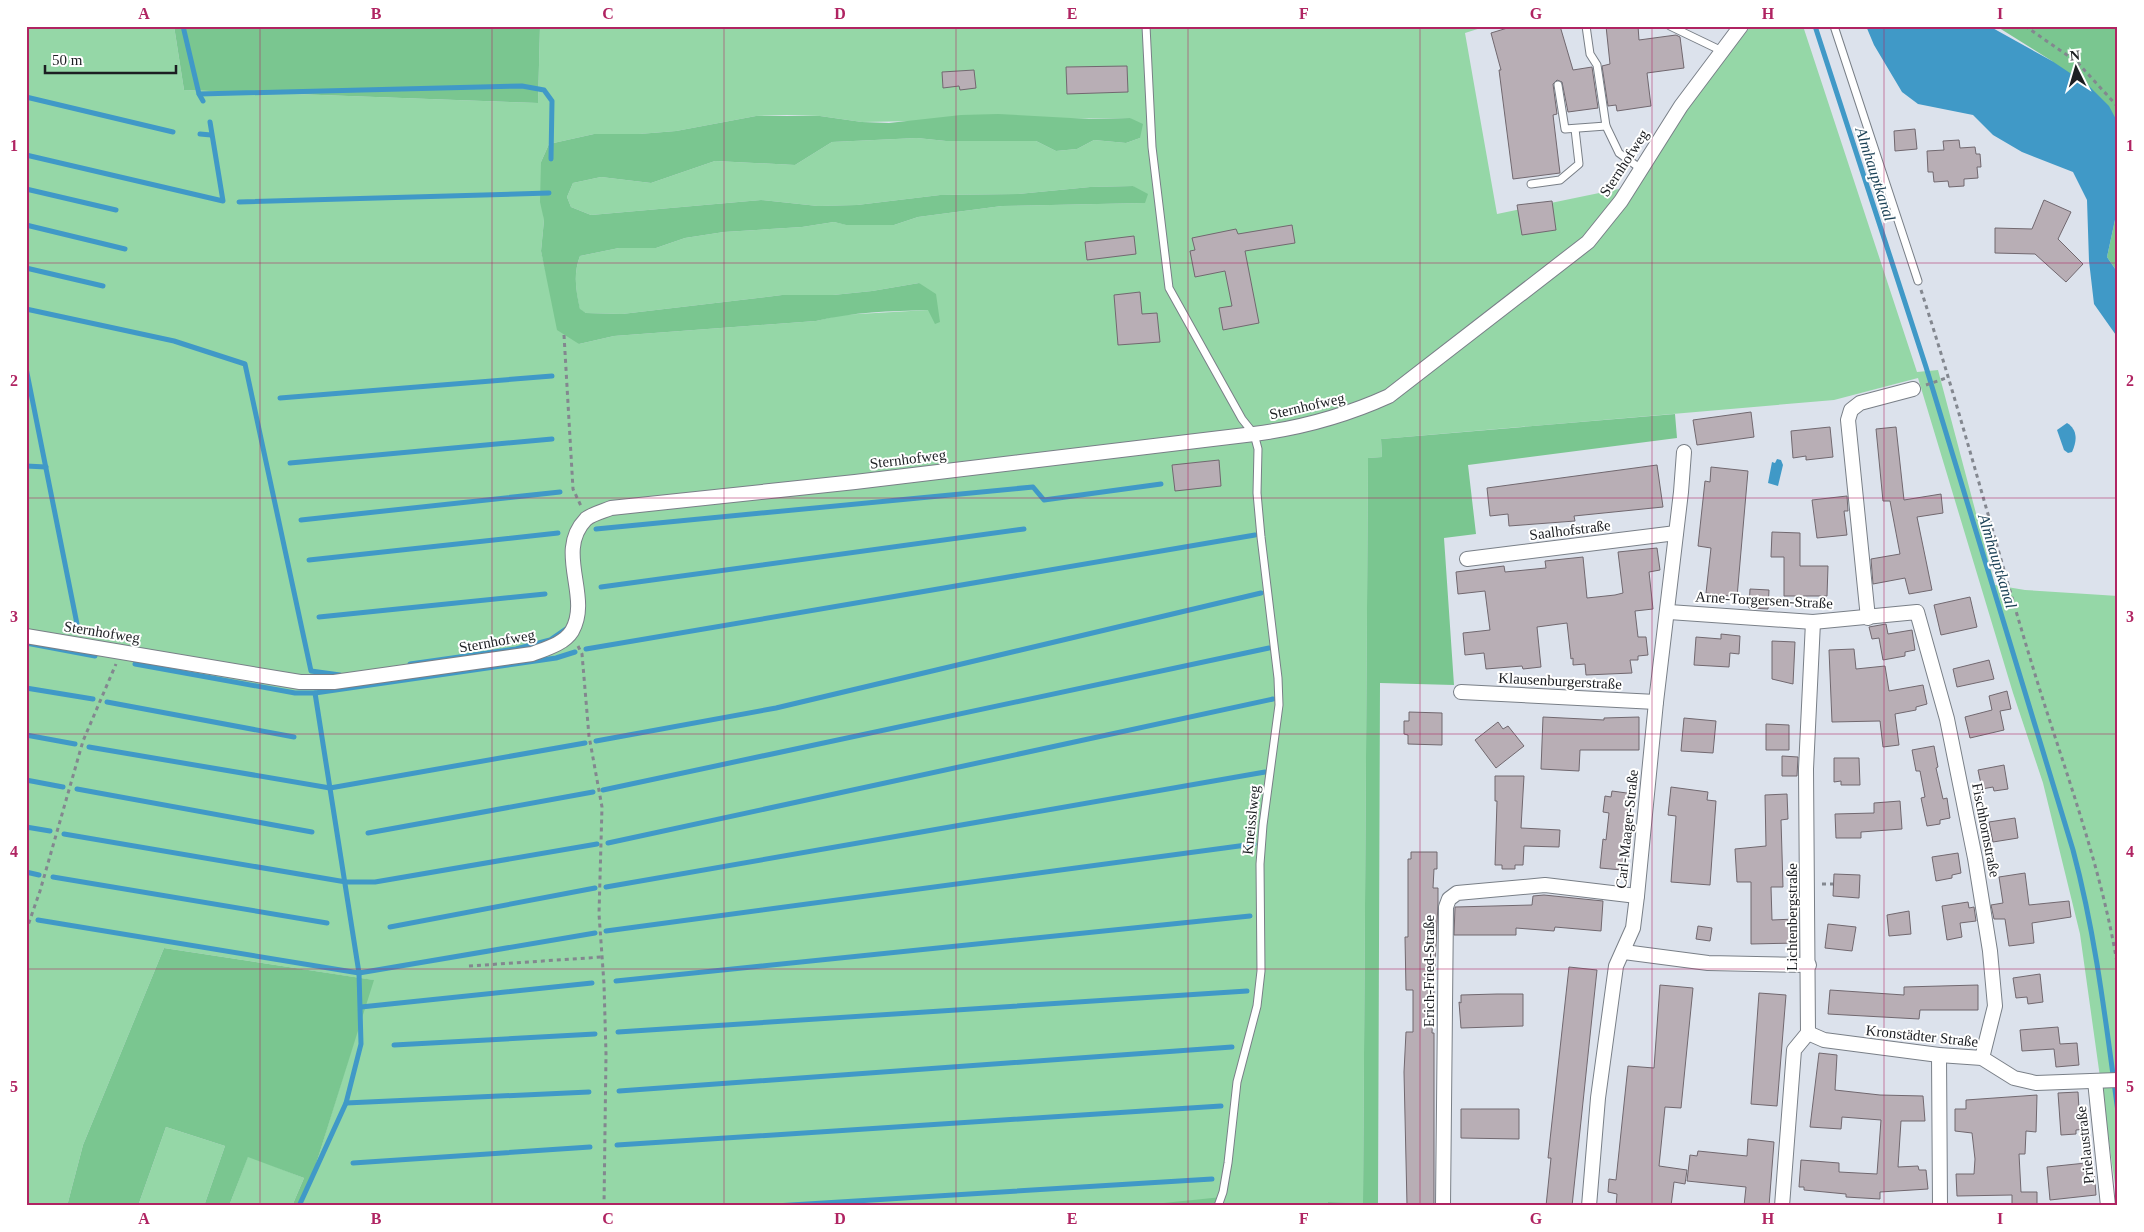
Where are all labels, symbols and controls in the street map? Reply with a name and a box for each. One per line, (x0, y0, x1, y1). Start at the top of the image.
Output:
text: A (138, 5, 150, 22)
text: B (371, 5, 382, 22)
text: C (602, 5, 614, 22)
text: D (834, 5, 846, 22)
text: E (1067, 5, 1077, 22)
text: F (1299, 5, 1309, 22)
text: G (1530, 5, 1543, 22)
text: H (1762, 5, 1775, 22)
text: I (1997, 5, 2003, 22)
scale bar (45, 42, 176, 74)
north arrow (2052, 42, 2102, 92)
text: N (2069, 48, 2081, 63)
text: 50 m (52, 52, 83, 68)
water label: Almhauptkanal (1851, 124, 1899, 224)
street label: Sternhofweg (1596, 126, 1652, 200)
text: 1 (10, 137, 18, 154)
text: 1 (2126, 137, 2134, 154)
text: 2 (10, 372, 18, 389)
text: 2 (2126, 372, 2134, 389)
street label: Sternhofweg (1268, 389, 1347, 422)
street label: Sternhofweg (869, 446, 948, 472)
water label: Almhauptkanal (1974, 511, 2020, 611)
street label: Saalhofstraße (1529, 517, 1612, 543)
street label: Arne-Torgersen-Straße (1695, 588, 1834, 612)
text: 3 (10, 608, 18, 625)
text: 3 (2126, 608, 2134, 625)
street label: Sternhofweg (63, 618, 142, 646)
street label: Sternhofweg (458, 626, 537, 656)
street label: Klausenburgerstraße (1498, 670, 1623, 692)
street label: Carl-Maager-Straße (1613, 768, 1641, 889)
street label: Fischhornstraße (1969, 781, 2003, 879)
street label: Kneisslweg (1239, 784, 1263, 856)
text: 4 (10, 843, 18, 860)
text: 4 (2126, 843, 2134, 860)
street label: Lichtenbergstraße (1784, 863, 1800, 971)
street label: Erich-Fried-Straße (1421, 914, 1437, 1027)
street label: Kronstädter Straße (1865, 1022, 1979, 1050)
text: 5 (10, 1078, 18, 1095)
text: 5 (2126, 1078, 2134, 1095)
street label: Prielaustraße (2073, 1105, 2097, 1185)
text: A (138, 1210, 150, 1227)
text: B (371, 1210, 382, 1227)
text: C (602, 1210, 614, 1227)
text: D (834, 1210, 846, 1227)
text: E (1067, 1210, 1077, 1227)
text: F (1299, 1210, 1309, 1227)
text: G (1530, 1210, 1543, 1227)
text: H (1762, 1210, 1775, 1227)
text: I (1997, 1210, 2003, 1227)

